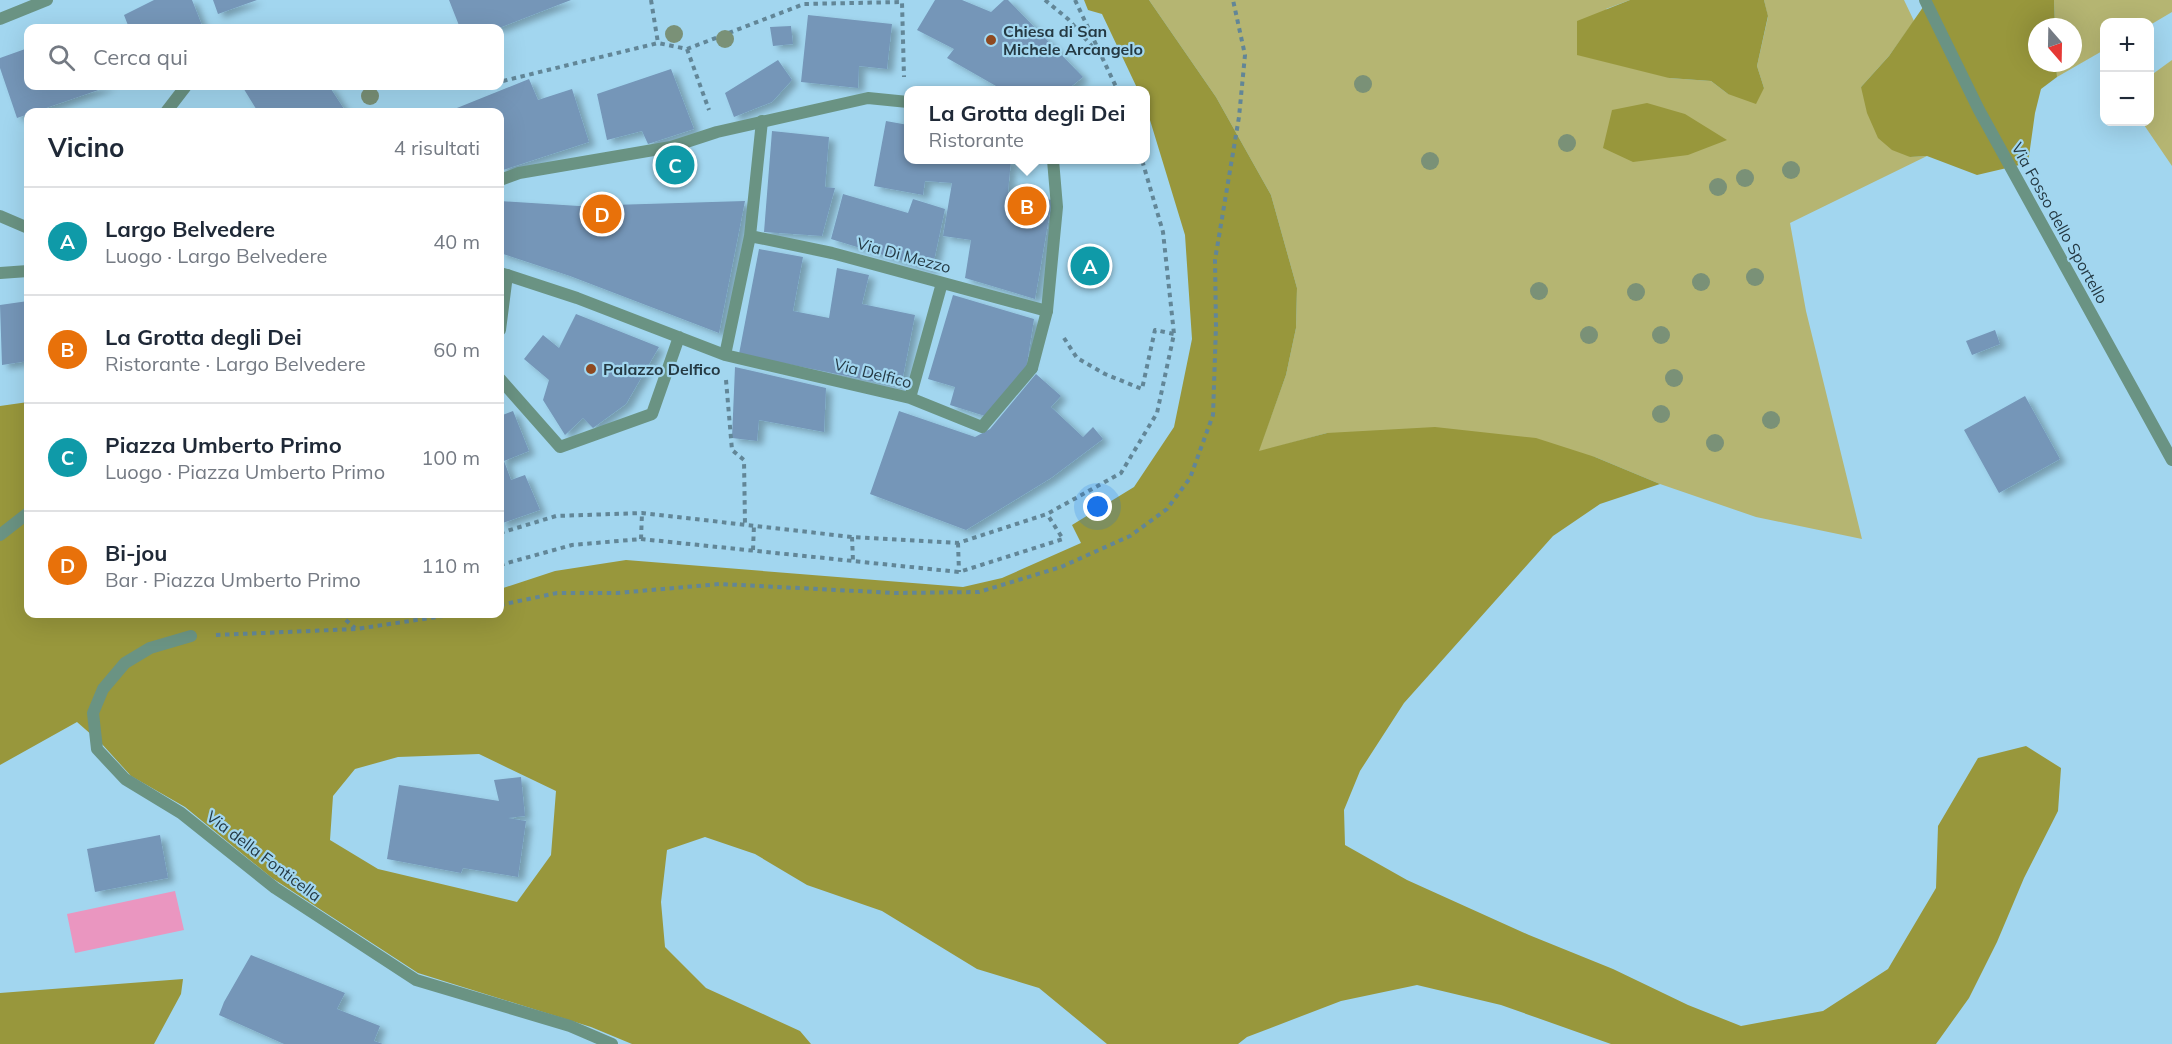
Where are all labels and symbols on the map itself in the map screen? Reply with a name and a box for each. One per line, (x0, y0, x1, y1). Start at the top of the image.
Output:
north arrow (2028, 18, 2082, 72)
place label: Chiesa di San Michele Arcangelo (1003, 21, 1143, 59)
marker: Chiesa di San Michele Arcangelo (984, 33, 998, 47)
street label: Via Fosso dello Sportello (2007, 139, 2113, 307)
pin: C (656, 142, 694, 188)
pin: B (1008, 184, 1046, 228)
pin: D (582, 192, 622, 236)
street label: Via Di Mezzo (855, 233, 953, 277)
pin: A (1070, 244, 1110, 288)
street label: Via Delfico (832, 354, 914, 392)
place label: Palazzo Delfico (603, 359, 720, 379)
marker: Palazzo Delfico (584, 362, 598, 376)
your location (1083, 492, 1112, 521)
street label: Via della Fonticella (203, 806, 325, 906)

